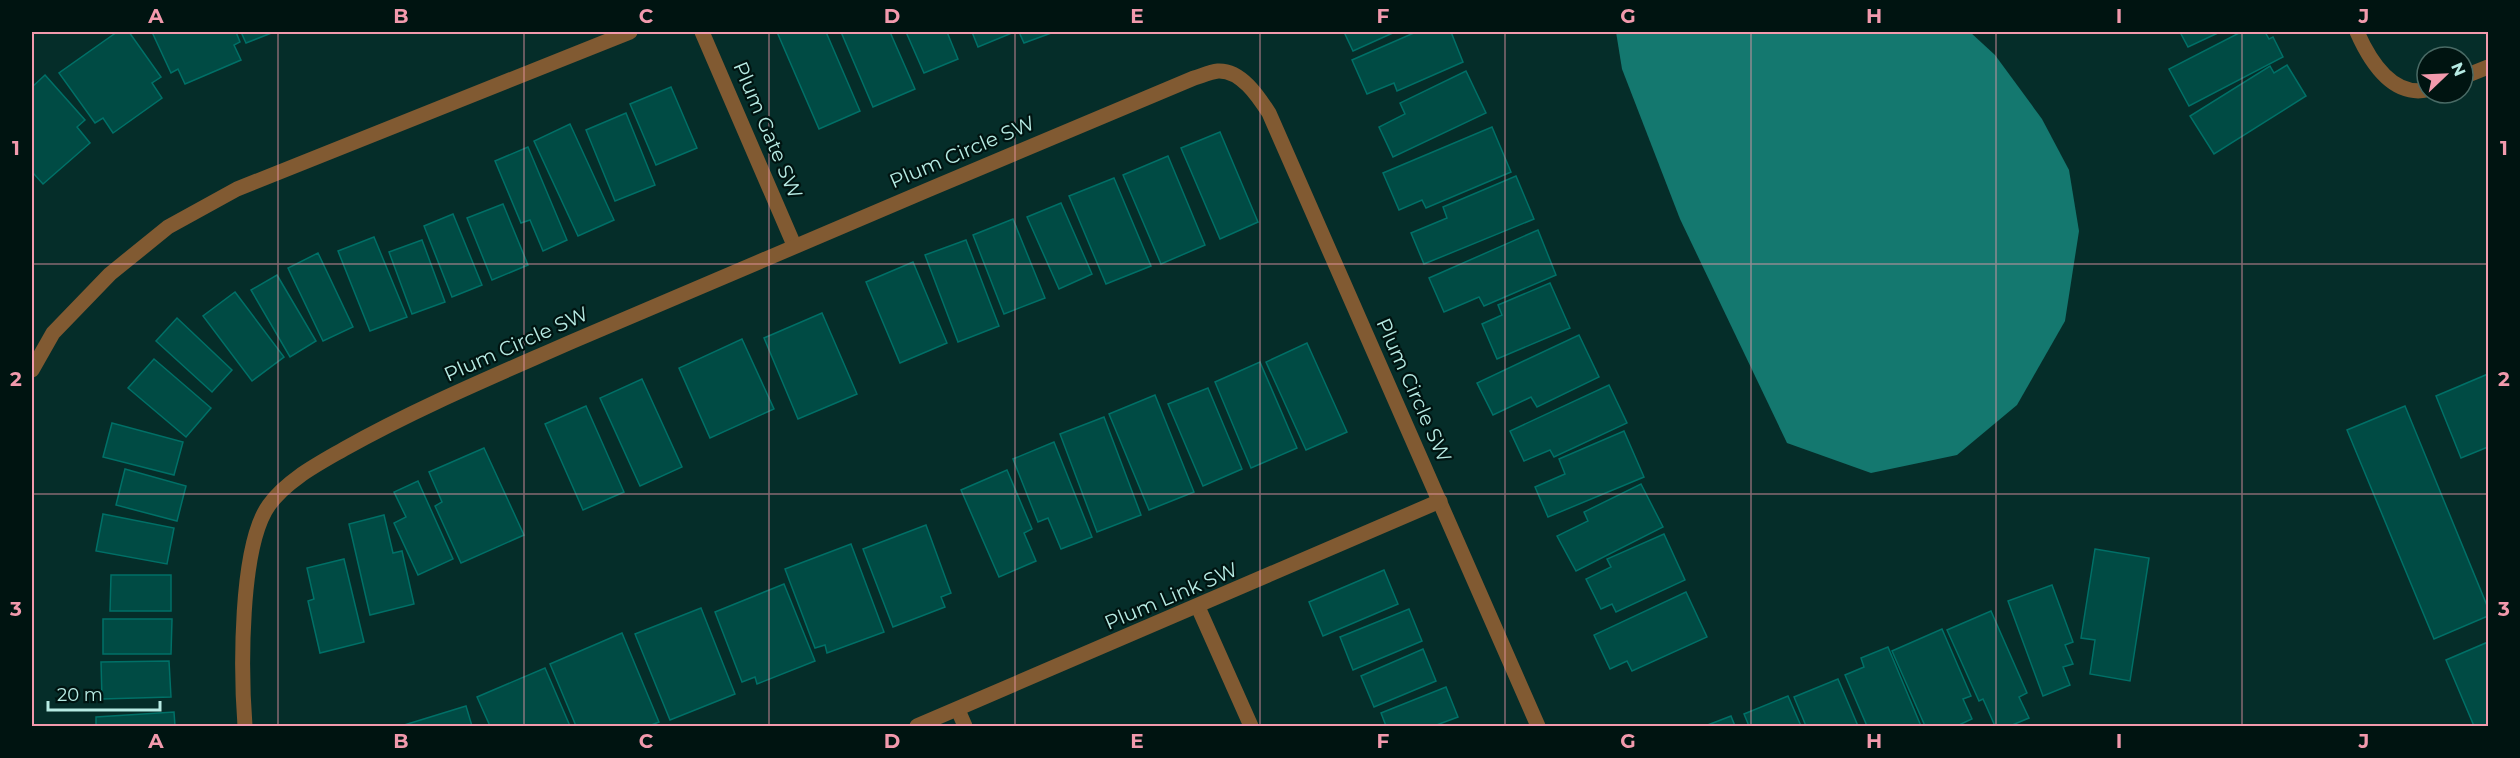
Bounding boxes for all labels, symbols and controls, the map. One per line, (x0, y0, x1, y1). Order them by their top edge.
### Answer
text: A (147, 4, 164, 28)
text: B (393, 4, 409, 28)
text: C (639, 4, 654, 28)
text: D (884, 4, 900, 28)
text: E (1130, 4, 1144, 28)
text: F (1377, 4, 1390, 28)
text: G (1620, 4, 1636, 28)
text: H (1866, 4, 1882, 28)
text: I (2116, 4, 2122, 28)
text: J (2358, 4, 2369, 28)
north arrow (2415, 45, 2475, 105)
street label: Plum Gate SW (728, 58, 808, 202)
text: N (2447, 60, 2470, 79)
street label: Plum Circle SW (886, 111, 1038, 193)
text: 1 (12, 136, 20, 160)
text: 1 (2500, 136, 2508, 160)
street label: Plum Circle SW (440, 301, 592, 387)
street label: Plum Circle SW (1371, 314, 1457, 466)
text: 2 (10, 367, 22, 391)
text: 2 (2498, 367, 2510, 391)
street label: Plum Link SW (1101, 557, 1241, 635)
text: 3 (9, 597, 22, 621)
text: 3 (2497, 597, 2510, 621)
scale bar (48, 674, 160, 712)
text: 20 m (57, 684, 103, 706)
text: A (147, 729, 164, 753)
text: B (393, 729, 409, 753)
text: C (639, 729, 654, 753)
text: D (884, 729, 900, 753)
text: E (1130, 729, 1144, 753)
text: F (1377, 729, 1390, 753)
text: G (1620, 729, 1636, 753)
text: H (1866, 729, 1882, 753)
text: I (2116, 729, 2122, 753)
text: J (2358, 729, 2369, 753)

